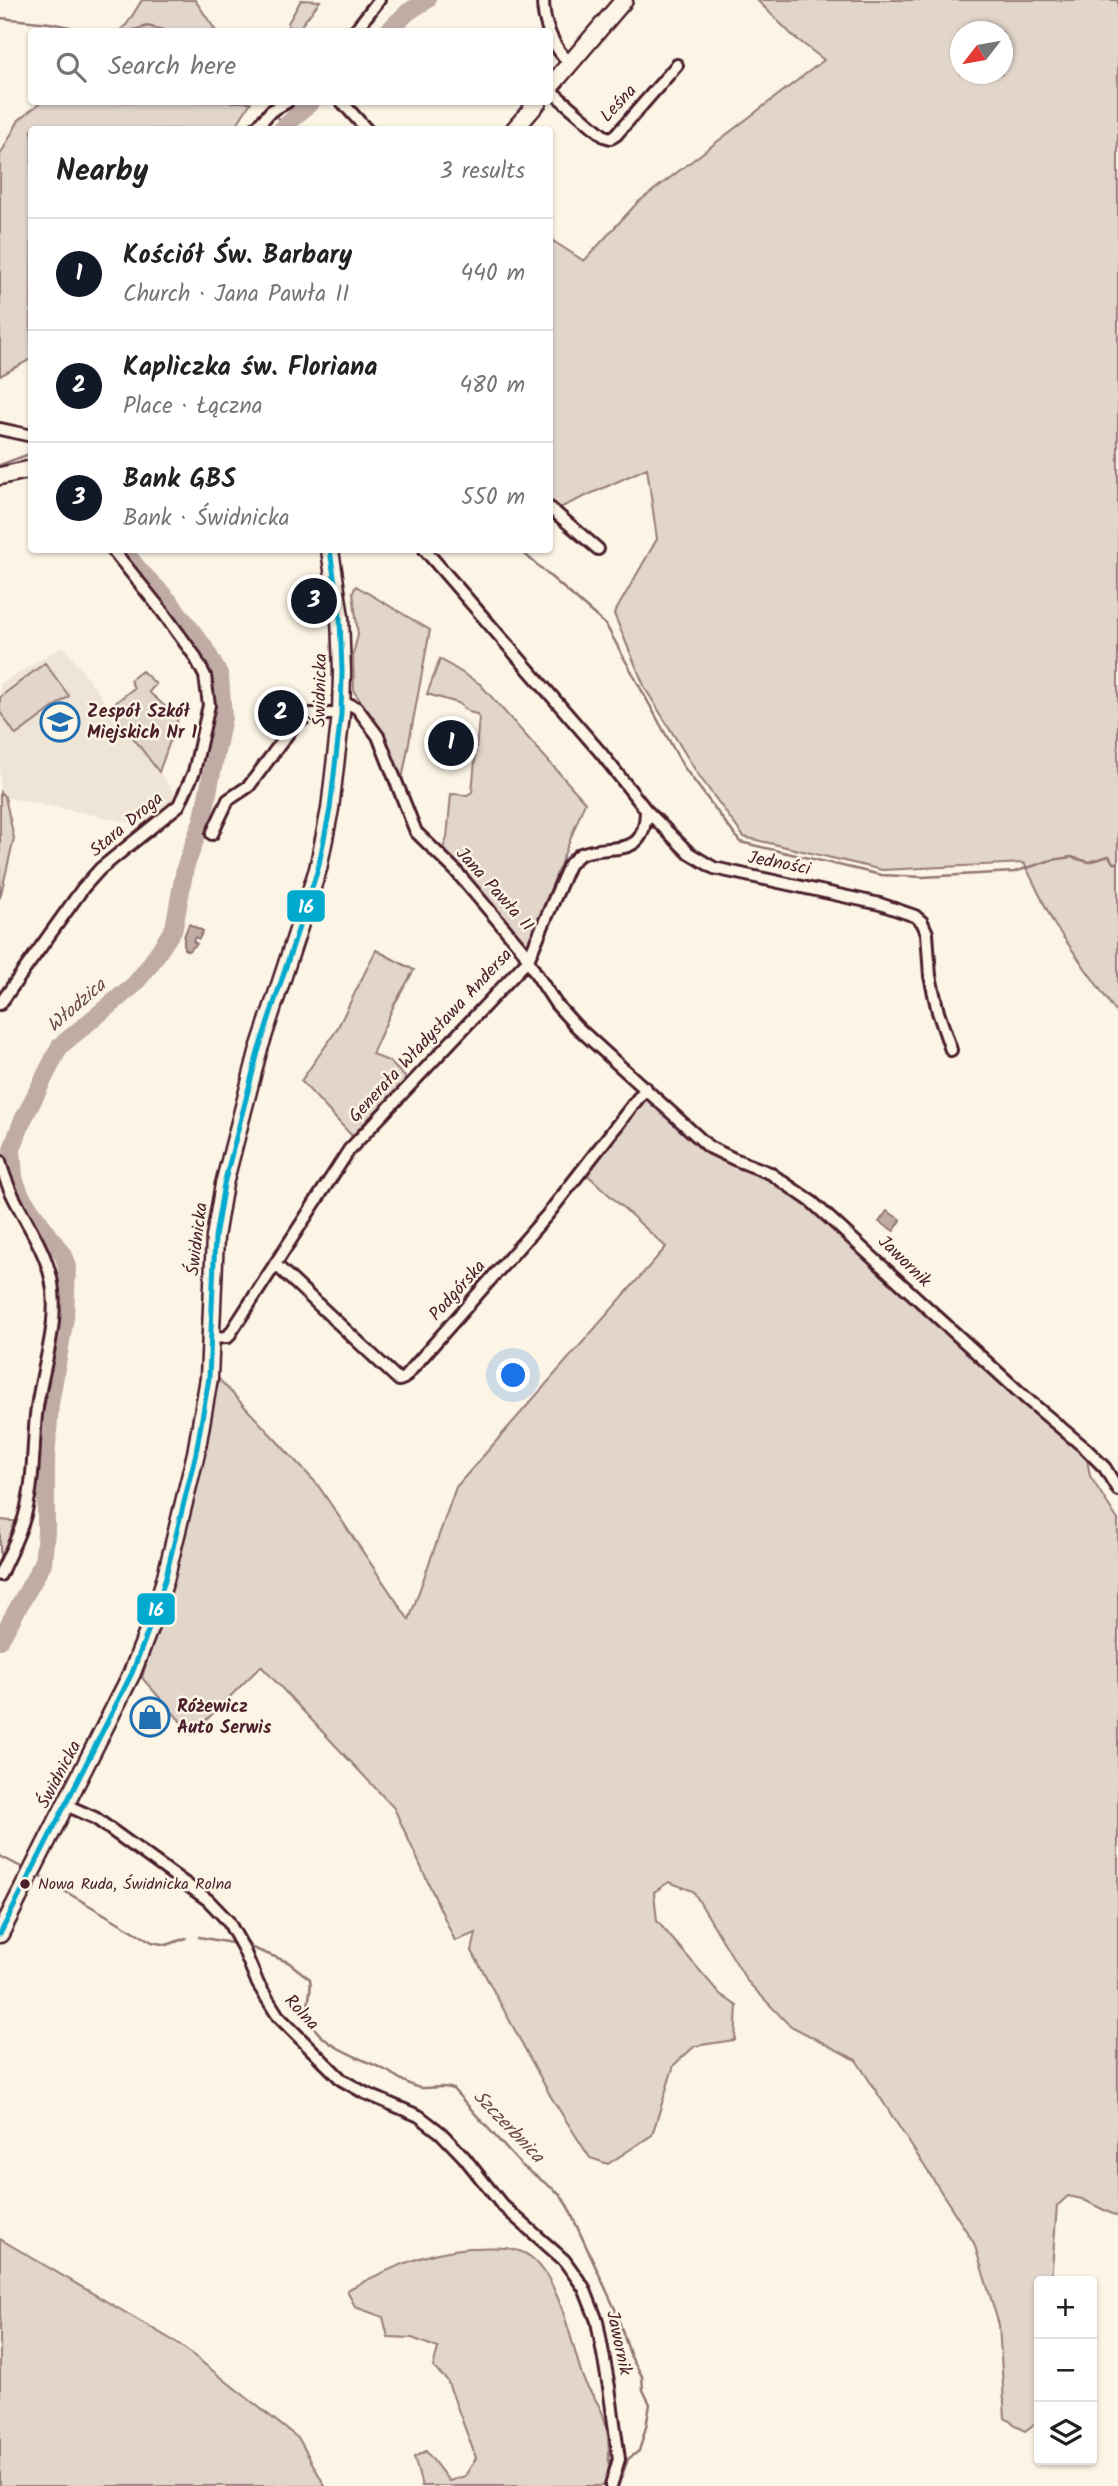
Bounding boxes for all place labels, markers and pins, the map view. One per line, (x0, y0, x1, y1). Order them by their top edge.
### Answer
pin: 3 (291, 575, 337, 627)
pin: 2 (258, 687, 304, 739)
place label: Zespół Szkół Miejskich Nr 1 (87, 698, 197, 748)
school or university icon: Zespół Szkół Miejskich Nr 1 (39, 701, 81, 743)
pin: 1 (428, 717, 474, 769)
place label: Różewicz Auto Serwis (177, 1693, 272, 1743)
shop icon: Różewicz Auto Serwis (129, 1696, 171, 1738)
place label: Nowa Ruda, Świdnicka Rolna (38, 1872, 232, 1897)
marker: Nowa Ruda, Świdnicka Rolna (18, 1877, 32, 1891)

